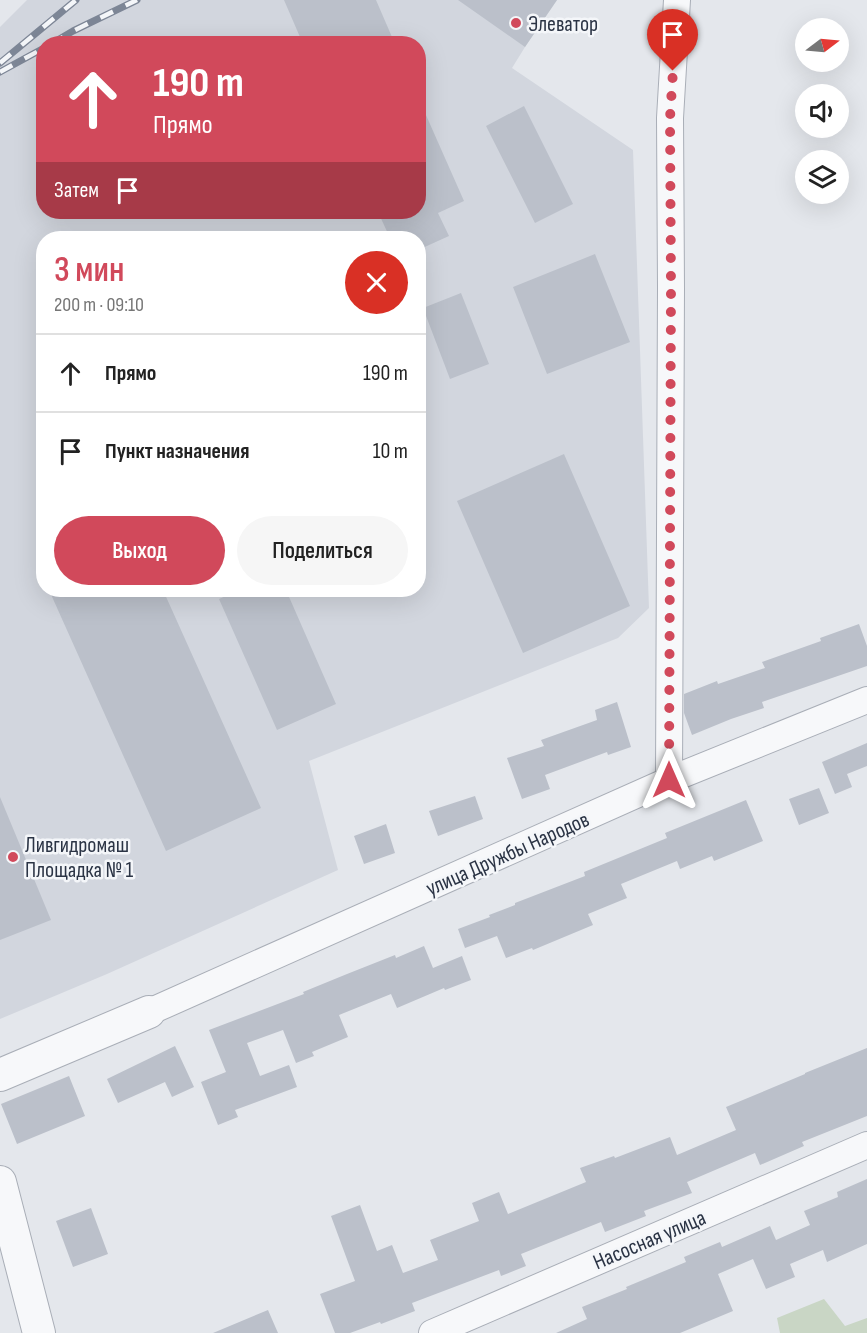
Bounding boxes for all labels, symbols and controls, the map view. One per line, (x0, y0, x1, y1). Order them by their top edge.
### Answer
pin (647, 9, 698, 71)
place label: Элеватор (528, 11, 598, 38)
marker: Элеватор (509, 16, 523, 30)
icon: arrive (656, 18, 689, 51)
north arrow (795, 18, 849, 72)
map controls (795, 18, 849, 204)
text: 190 m (153, 58, 244, 109)
icon: ahead (54, 60, 132, 138)
button: sound (795, 84, 849, 138)
text: Прямо (153, 109, 213, 141)
button: layers (795, 150, 849, 204)
icon: arrive (111, 174, 144, 207)
text: Затем (54, 177, 99, 204)
text: 3 мин (54, 249, 124, 292)
button: close (345, 251, 408, 314)
text: 200 m · 09:10 (54, 293, 144, 317)
icon: ahead (54, 357, 87, 390)
text: Прямо (105, 360, 156, 387)
text: 190 m (363, 360, 408, 387)
icon: arrive (54, 435, 87, 468)
text: Пункт назначения (105, 438, 249, 465)
text: 10 m (373, 438, 408, 465)
button: Выход (54, 516, 225, 585)
button: Поделиться (237, 516, 408, 585)
position arrow (637, 748, 701, 812)
street label: улица Дружбы Народов (422, 806, 593, 902)
place label: Ливгидромаш Площадка № 1 (25, 832, 133, 884)
marker: Ливгидромаш Площадка № 1 (6, 850, 20, 864)
street label: Насосная улица (589, 1205, 710, 1276)

